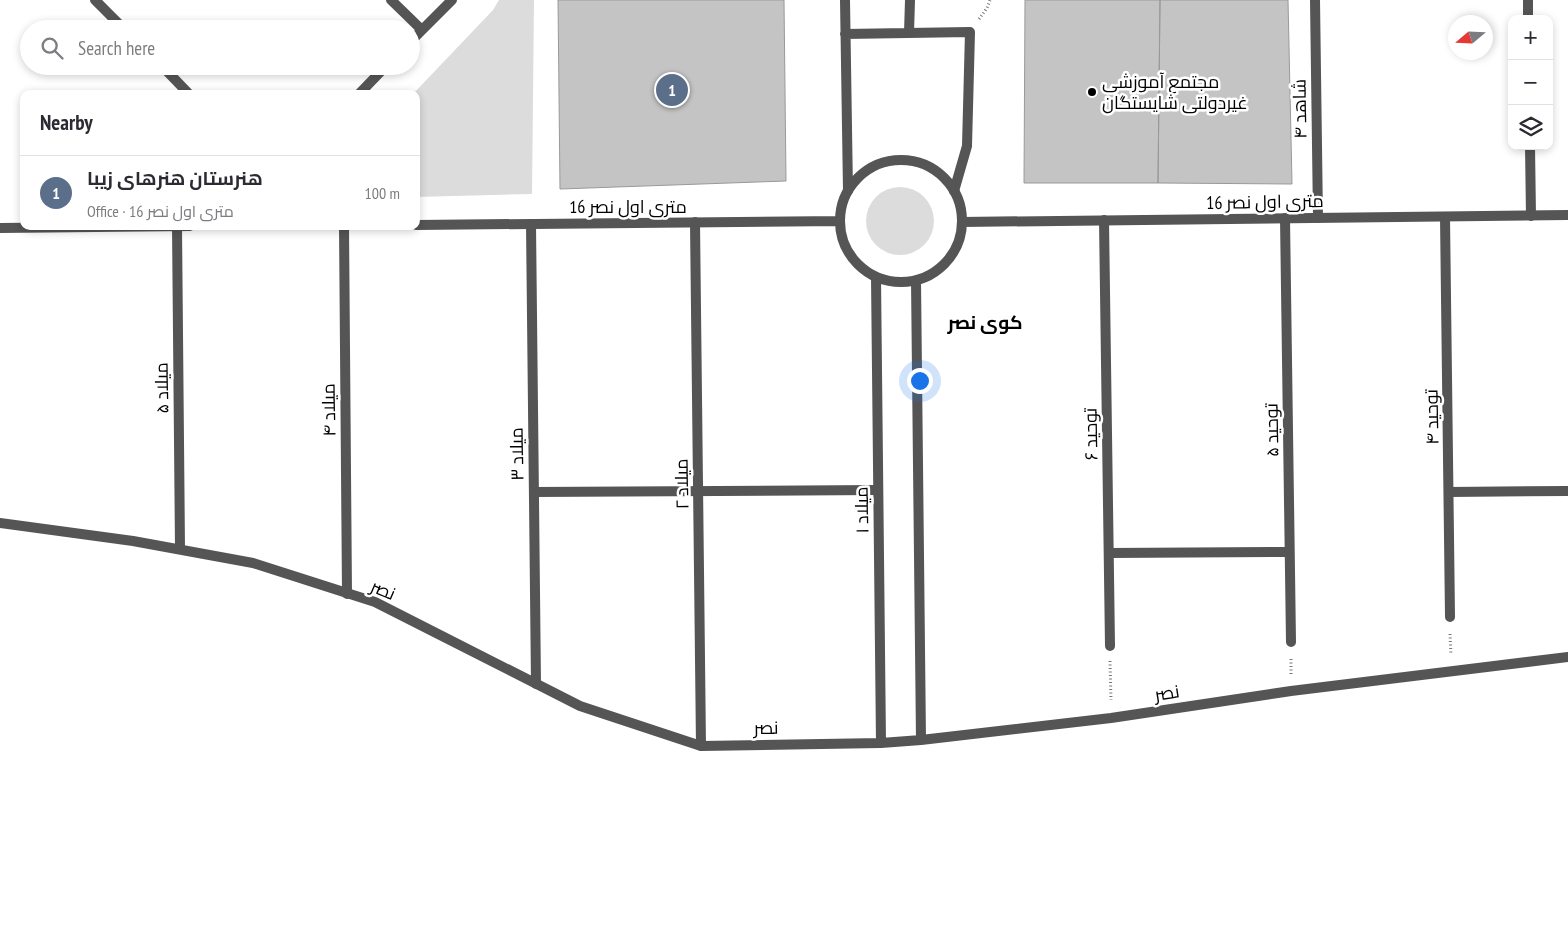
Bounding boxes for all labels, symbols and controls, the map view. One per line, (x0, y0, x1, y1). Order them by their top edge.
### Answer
north arrow (1448, 15, 1493, 60)
map controls (1508, 15, 1553, 150)
button: + (1508, 15, 1553, 60)
search box (20, 20, 420, 75)
icon: search (38, 34, 66, 62)
text: Search here (78, 36, 155, 60)
button: − (1508, 60, 1553, 105)
place label: مجتمع آموزشی غیردولتی شایستگان (1102, 70, 1248, 114)
pin: 1 (656, 71, 688, 109)
street label: شاهد ۴ (1287, 79, 1312, 139)
marker: مجتمع آموزشی غیردولتی شایستگان (1086, 86, 1098, 98)
button: layers (1508, 105, 1553, 150)
text: Nearby (40, 109, 93, 136)
text: هنرستان هنرهای زیبا (87, 166, 263, 190)
text: 1 (52, 183, 60, 203)
text: 100 m (365, 183, 400, 203)
street label: 16 متری اول نصر (1206, 189, 1324, 214)
street label: 16 متری اول نصر (569, 195, 687, 218)
text: Office · 16 متری اول نصر (87, 201, 234, 221)
district label: کوی نصر (947, 310, 1022, 334)
street label: میلاد ۵ (150, 362, 173, 414)
your location (907, 368, 933, 394)
street label: میلاد ۴ (317, 383, 340, 437)
street label: توحید ۴ (1420, 389, 1443, 445)
street label: توحید ۵ (1260, 403, 1283, 457)
street label: توحید ۶ (1079, 407, 1102, 460)
street label: میلاد ۳ (505, 427, 528, 481)
street label: میلاد ۲ (670, 458, 693, 510)
street label: میلاد ۱ (850, 486, 873, 534)
street label: نصر (366, 574, 399, 605)
street label: نصر (1152, 679, 1181, 706)
street label: نصر (752, 716, 779, 739)

